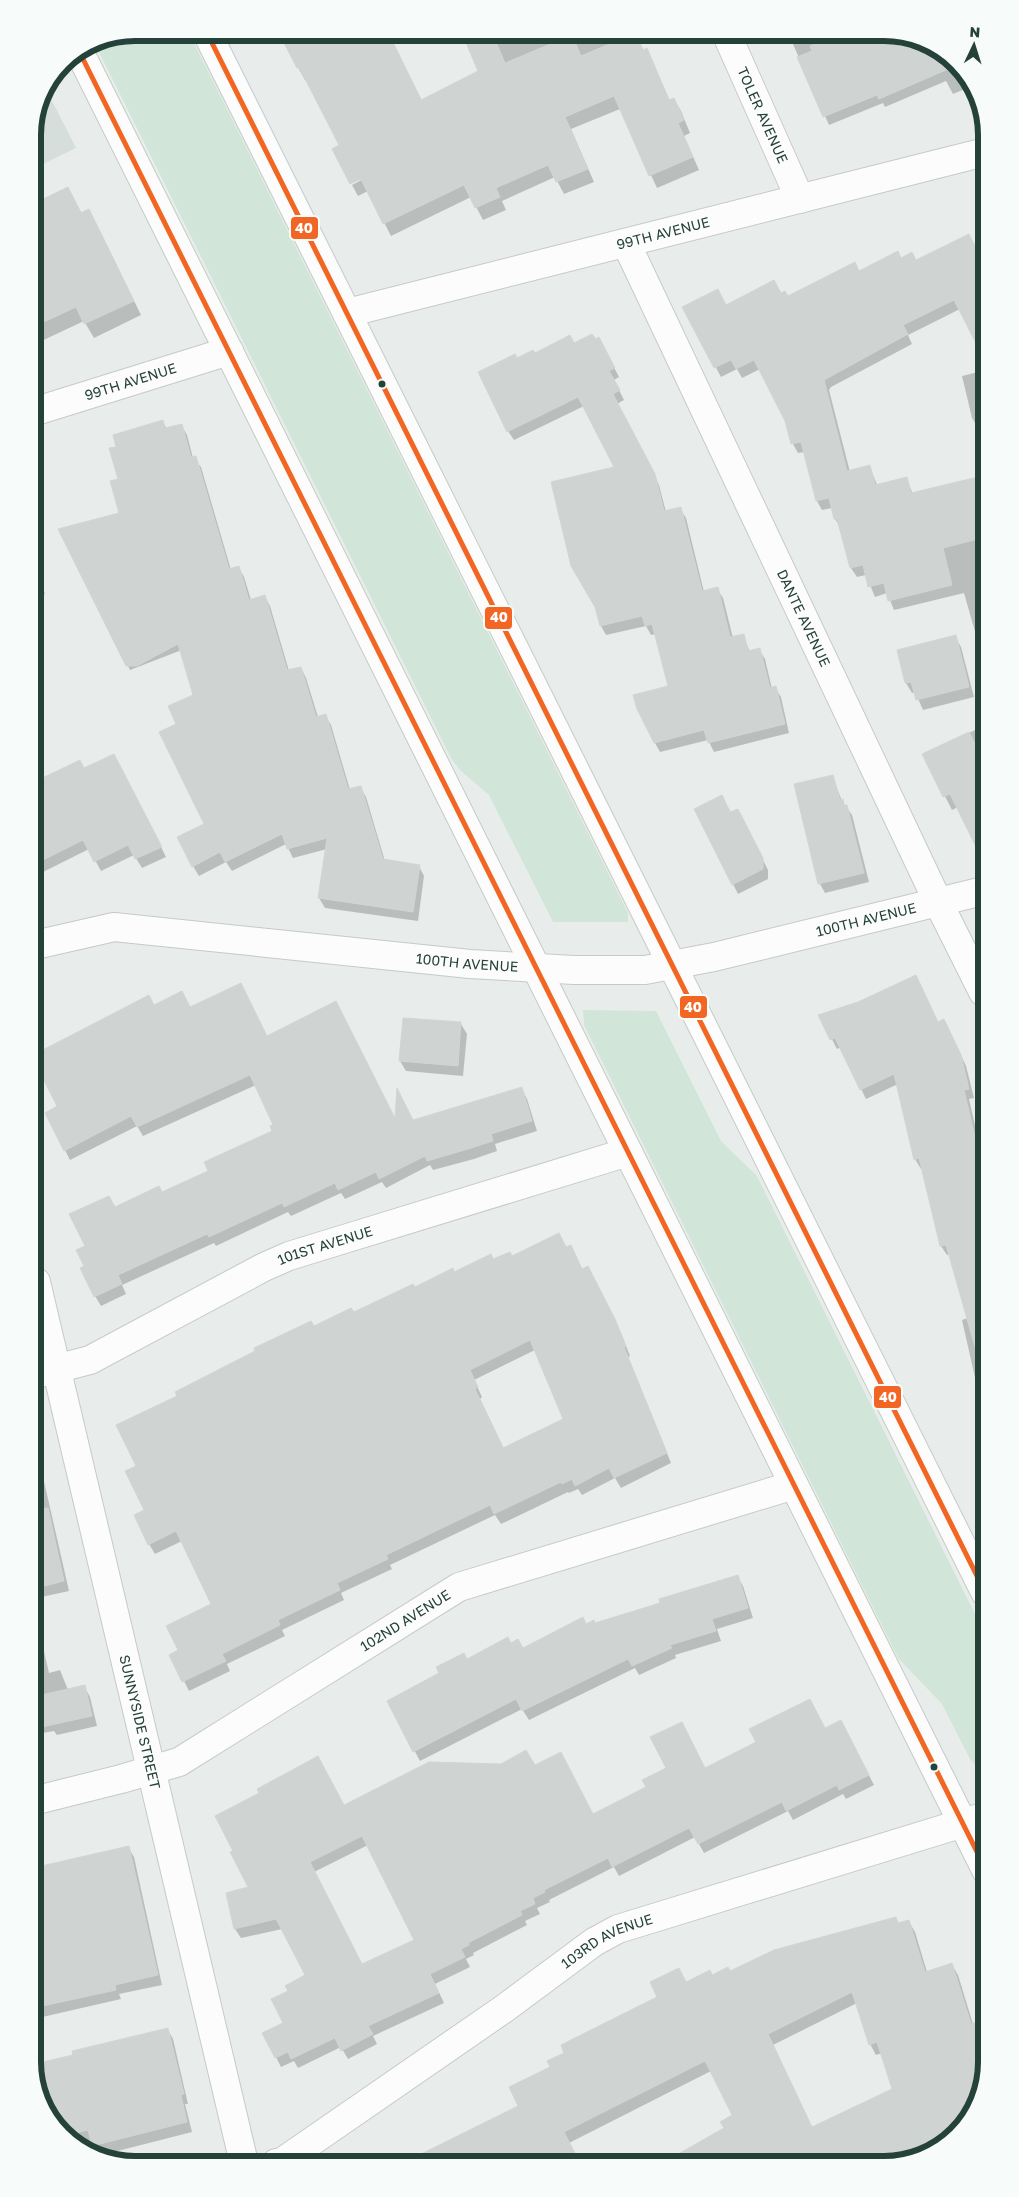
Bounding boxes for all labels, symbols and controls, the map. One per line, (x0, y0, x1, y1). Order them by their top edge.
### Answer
north arrow (949, 20, 999, 70)
text: N (969, 23, 981, 40)
street label: TOLER AVENUE (734, 64, 792, 166)
street label: 99TH AVENUE (615, 213, 711, 253)
line badge: 40 (290, 216, 319, 240)
text: 40 (295, 219, 313, 236)
street label: 99TH AVENUE (82, 359, 178, 403)
unlabelled marker (377, 379, 387, 389)
street label: DANTE AVENUE (774, 566, 834, 669)
line badge: 40 (484, 606, 513, 630)
text: 40 (490, 608, 508, 625)
street label: 100TH AVENUE (814, 899, 918, 940)
street label: 100TH AVENUE (415, 949, 519, 975)
line badge: 40 (679, 995, 708, 1019)
text: 40 (684, 998, 702, 1015)
street label: 101ST AVENUE (275, 1222, 375, 1268)
line badge: 40 (873, 1385, 902, 1409)
text: 40 (879, 1388, 897, 1405)
street label: 102ND AVENUE (357, 1586, 453, 1655)
street label: SUNNYSIDE STREET (116, 1653, 164, 1791)
unlabelled marker (929, 1762, 939, 1772)
street label: 103RD AVENUE (557, 1910, 655, 1972)

